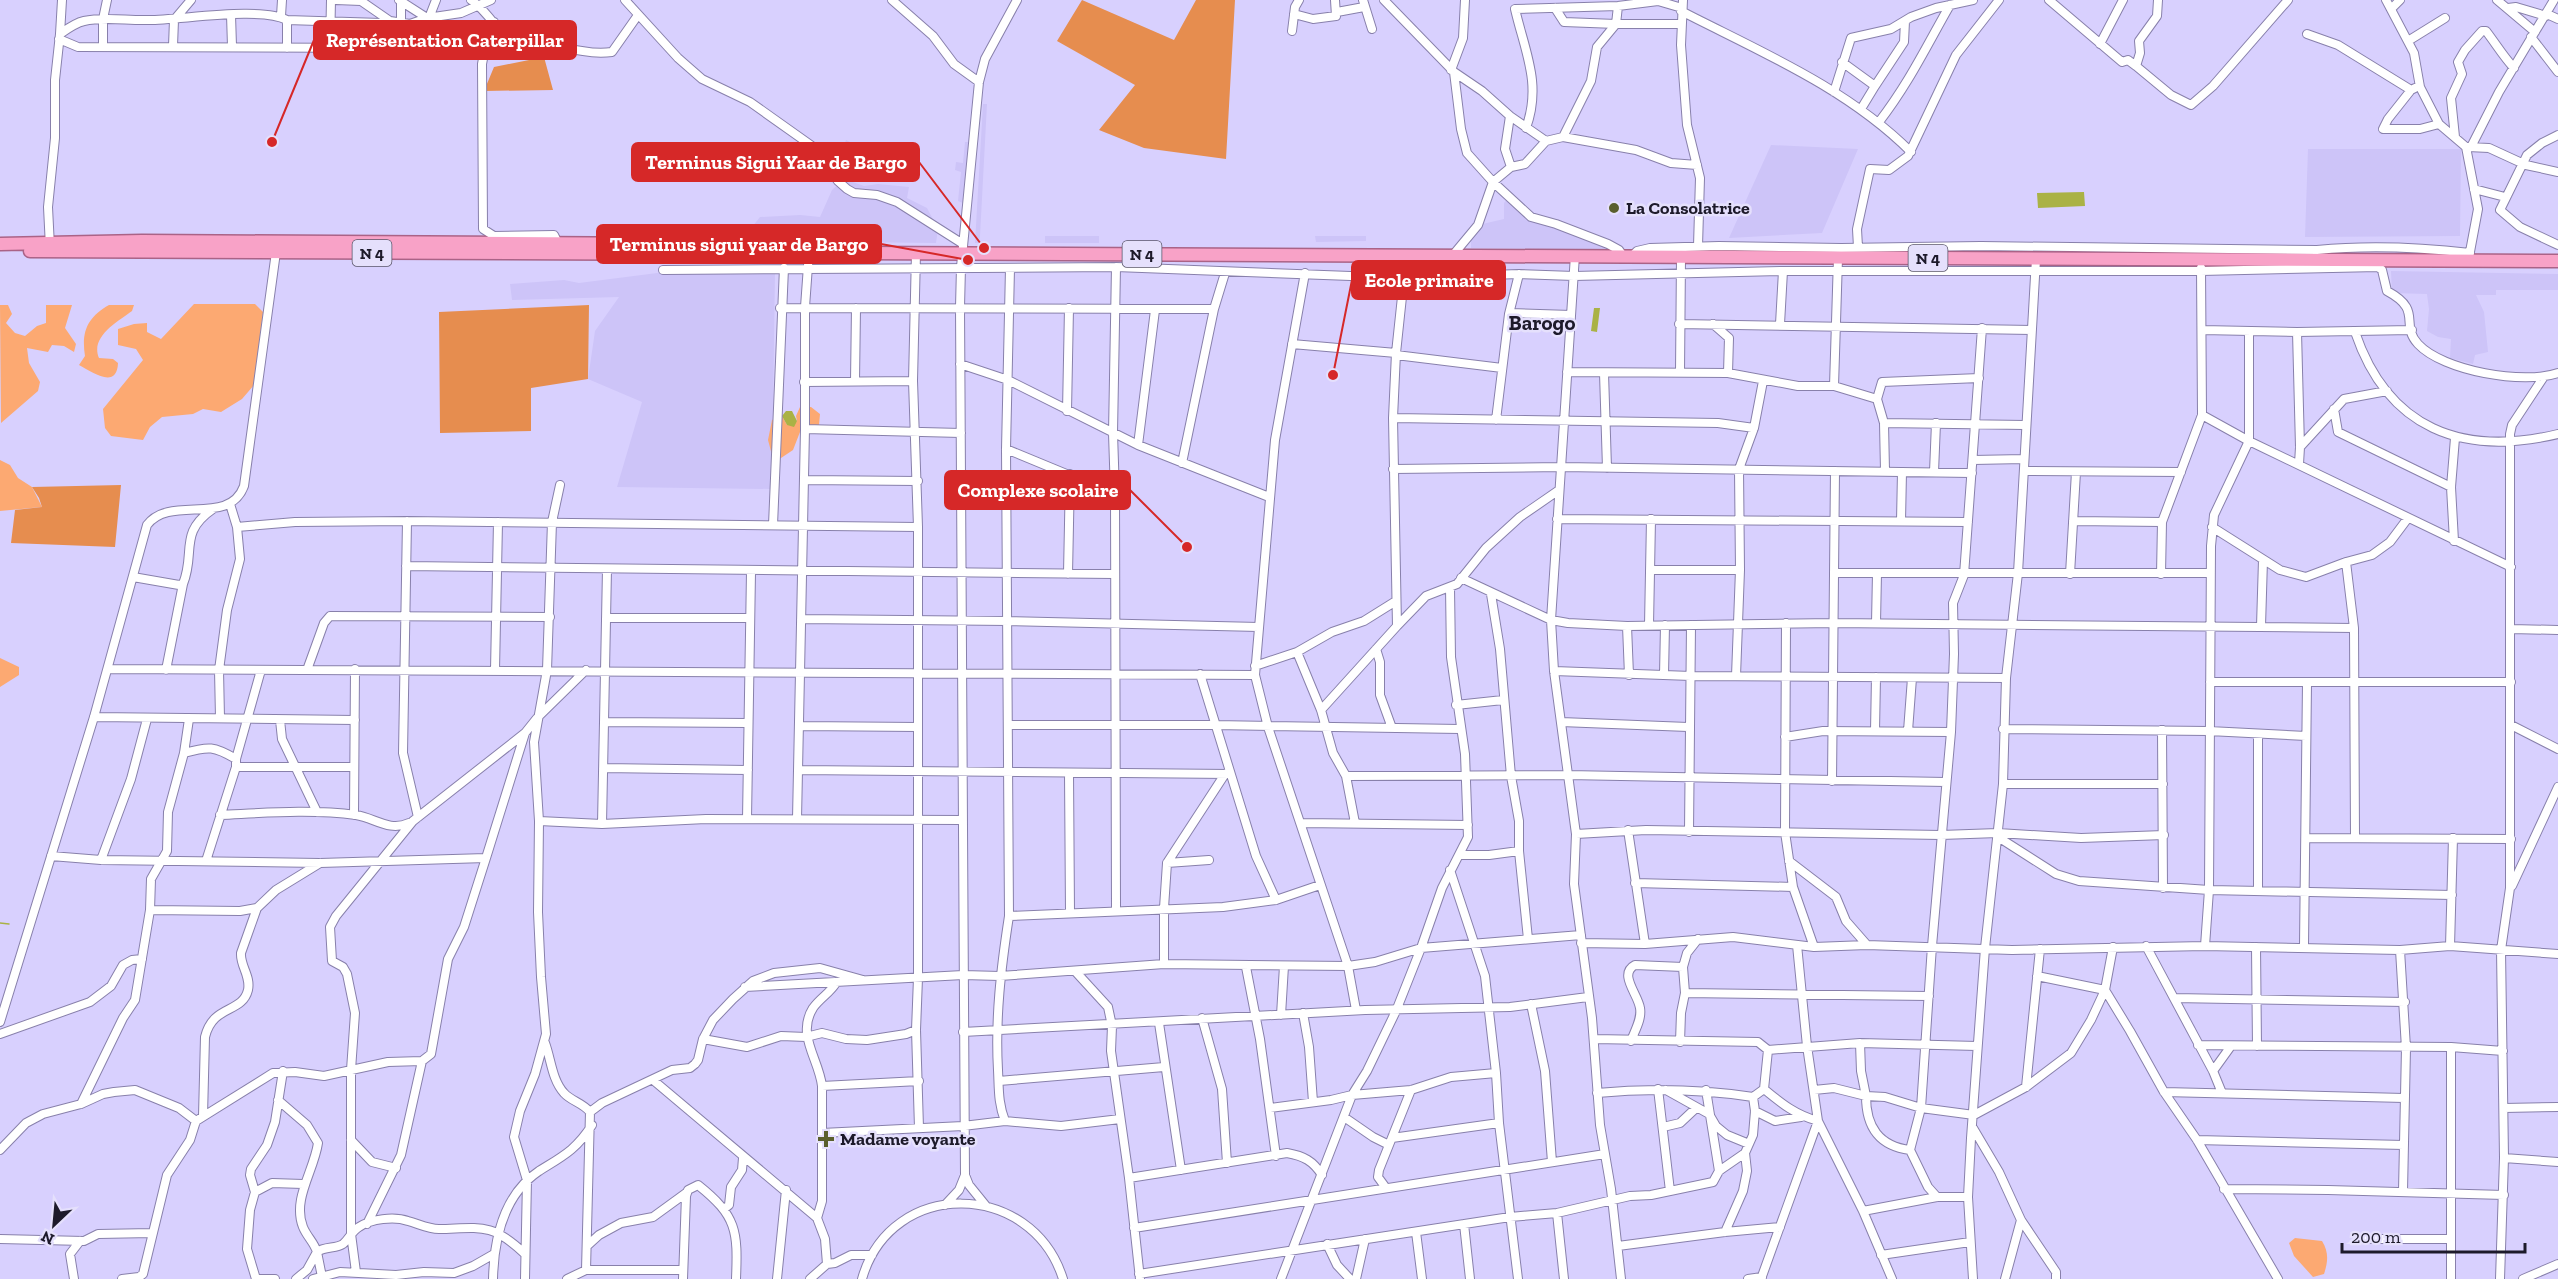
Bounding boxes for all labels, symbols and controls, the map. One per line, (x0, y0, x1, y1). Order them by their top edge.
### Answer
callout: Représentation Caterpillar (314, 21, 576, 59)
text: Représentation Caterpillar (326, 28, 564, 52)
callout: Terminus Sigui Yaar de Bargo (632, 143, 919, 181)
text: Terminus Sigui Yaar de Bargo (645, 150, 907, 174)
place label: La Consolatrice (1626, 197, 1750, 219)
marker: La Consolatrice (1607, 201, 1621, 215)
callout: Terminus sigui yaar de Bargo (597, 225, 881, 263)
text: Terminus sigui yaar de Bargo (609, 232, 869, 256)
road number: N 4 (352, 240, 392, 266)
road number: N 4 (1122, 241, 1162, 267)
road number: N 4 (1908, 245, 1948, 271)
callout: Ecole primaire (1352, 261, 1505, 299)
text: Ecole primaire (1364, 268, 1494, 292)
district label: Barogo (1509, 310, 1575, 335)
callout: Complexe scolaire (945, 471, 1130, 509)
text: Complexe scolaire (958, 478, 1119, 502)
place label: Madame voyante (840, 1128, 976, 1150)
marker: Madame voyante (817, 1130, 835, 1148)
north arrow (24, 1195, 84, 1255)
scale bar (2342, 1216, 2525, 1254)
text: 200 m (2351, 1226, 2401, 1248)
text: N (38, 1227, 57, 1249)

